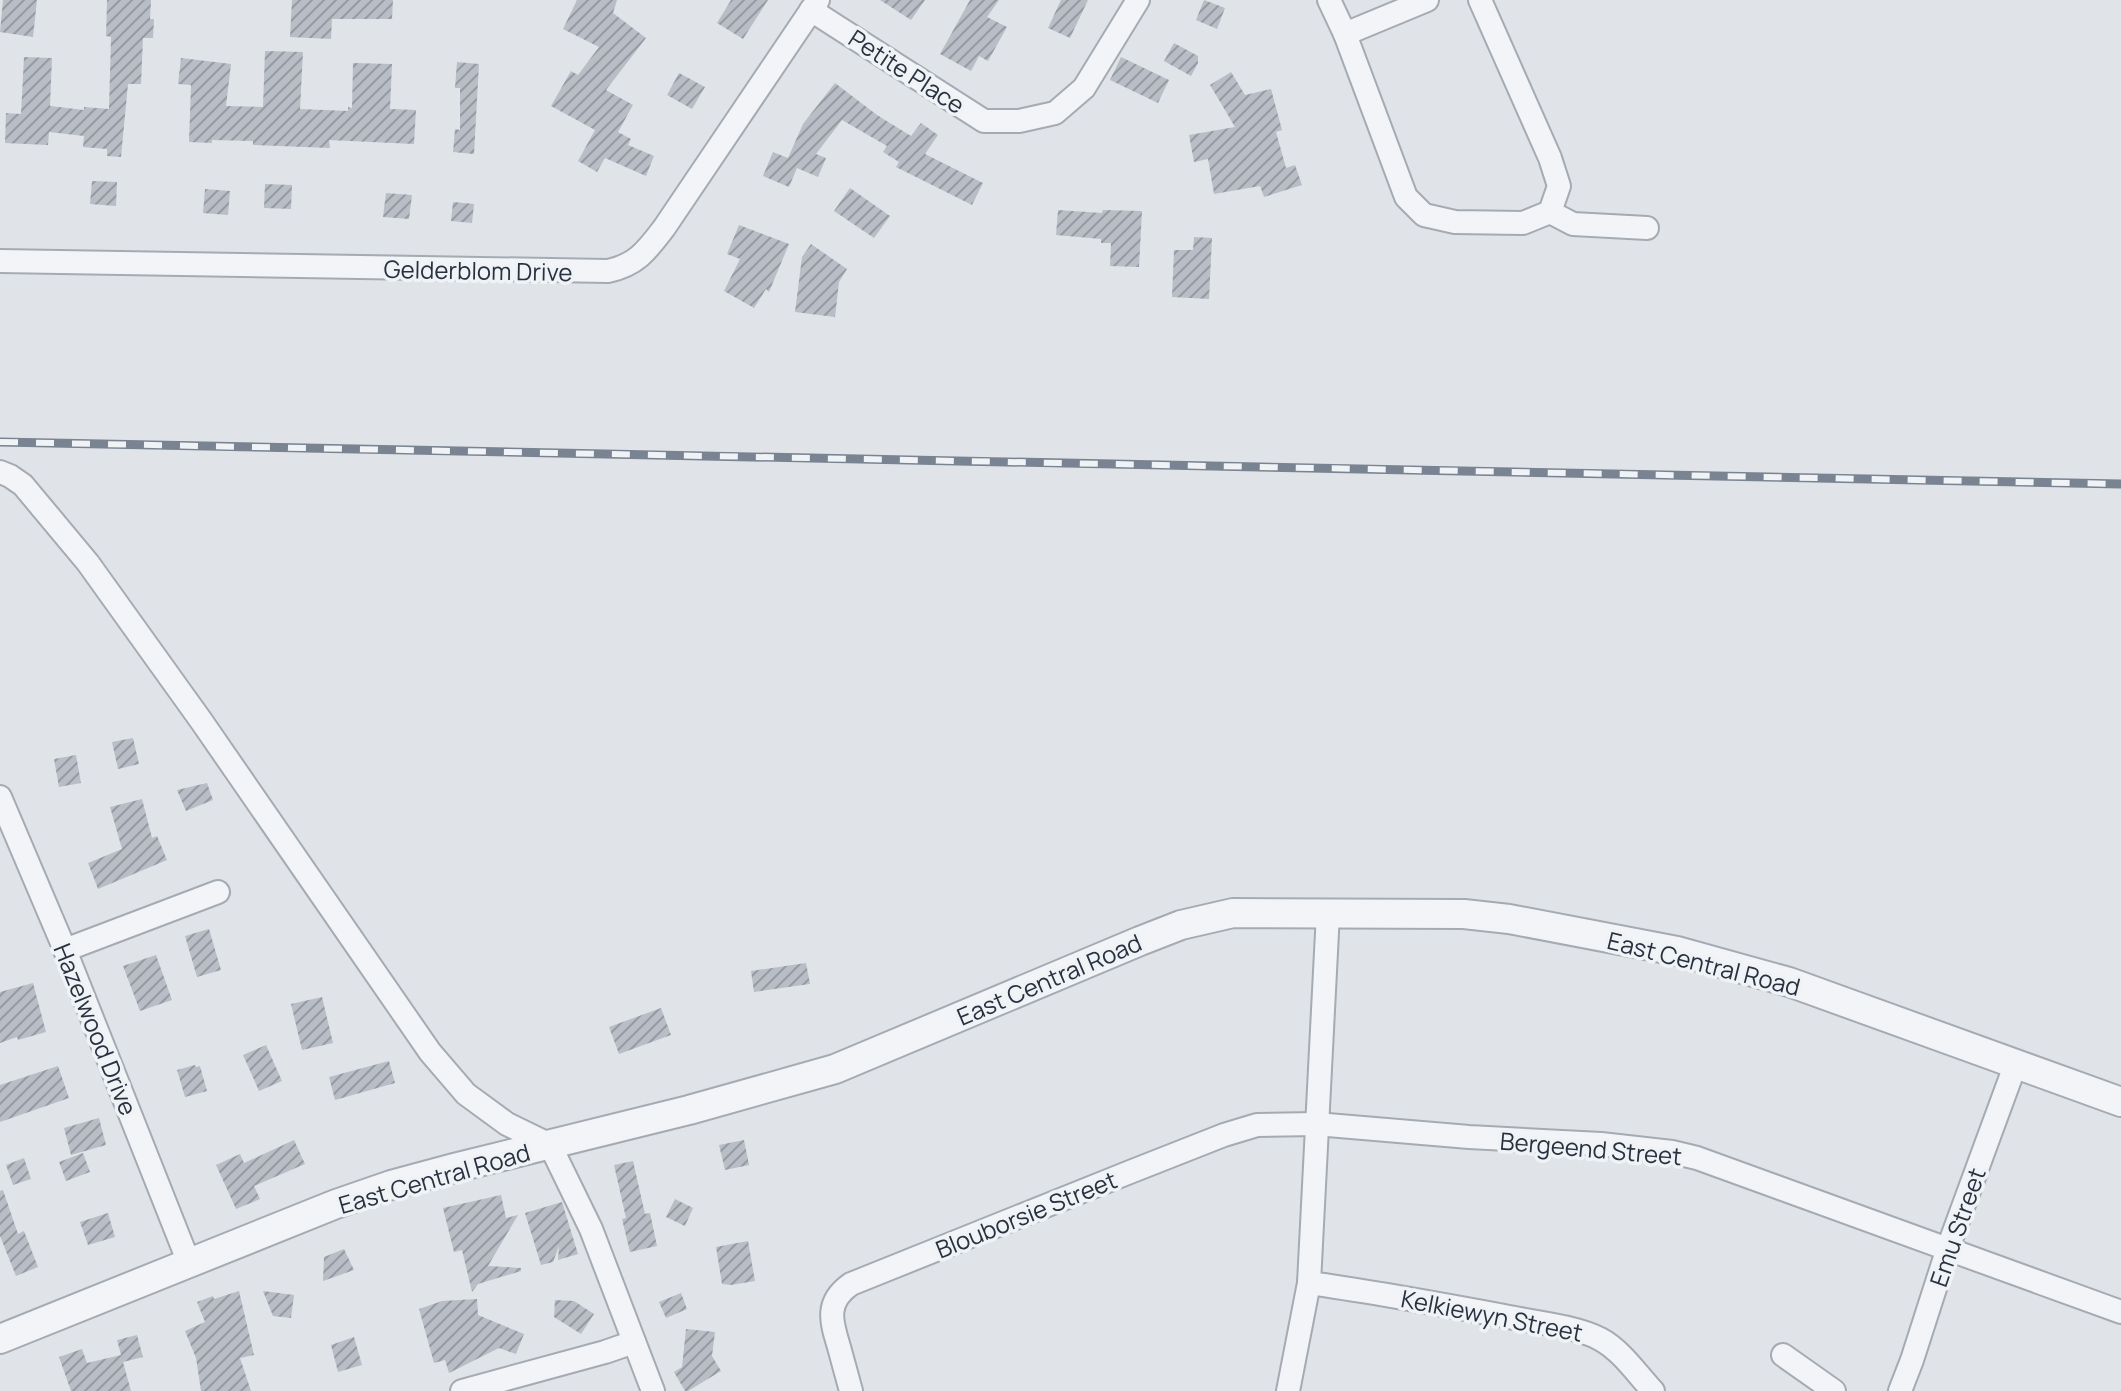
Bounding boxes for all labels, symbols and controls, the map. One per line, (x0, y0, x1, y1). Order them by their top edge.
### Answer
street label: Petite Place (843, 21, 971, 121)
street label: Gelderblom Drive (383, 252, 573, 288)
street label: East Central Road (1604, 923, 1804, 1003)
street label: East Central Road (952, 925, 1146, 1033)
street label: Hazelwood Drive (46, 938, 146, 1120)
street label: Bergeend Street (1499, 1124, 1683, 1172)
street label: East Central Road (335, 1135, 533, 1221)
street label: Blouborsie Street (930, 1163, 1122, 1265)
street label: Emu Street (1921, 1163, 1993, 1291)
street label: Kelkiewyn Street (1398, 1281, 1586, 1349)

